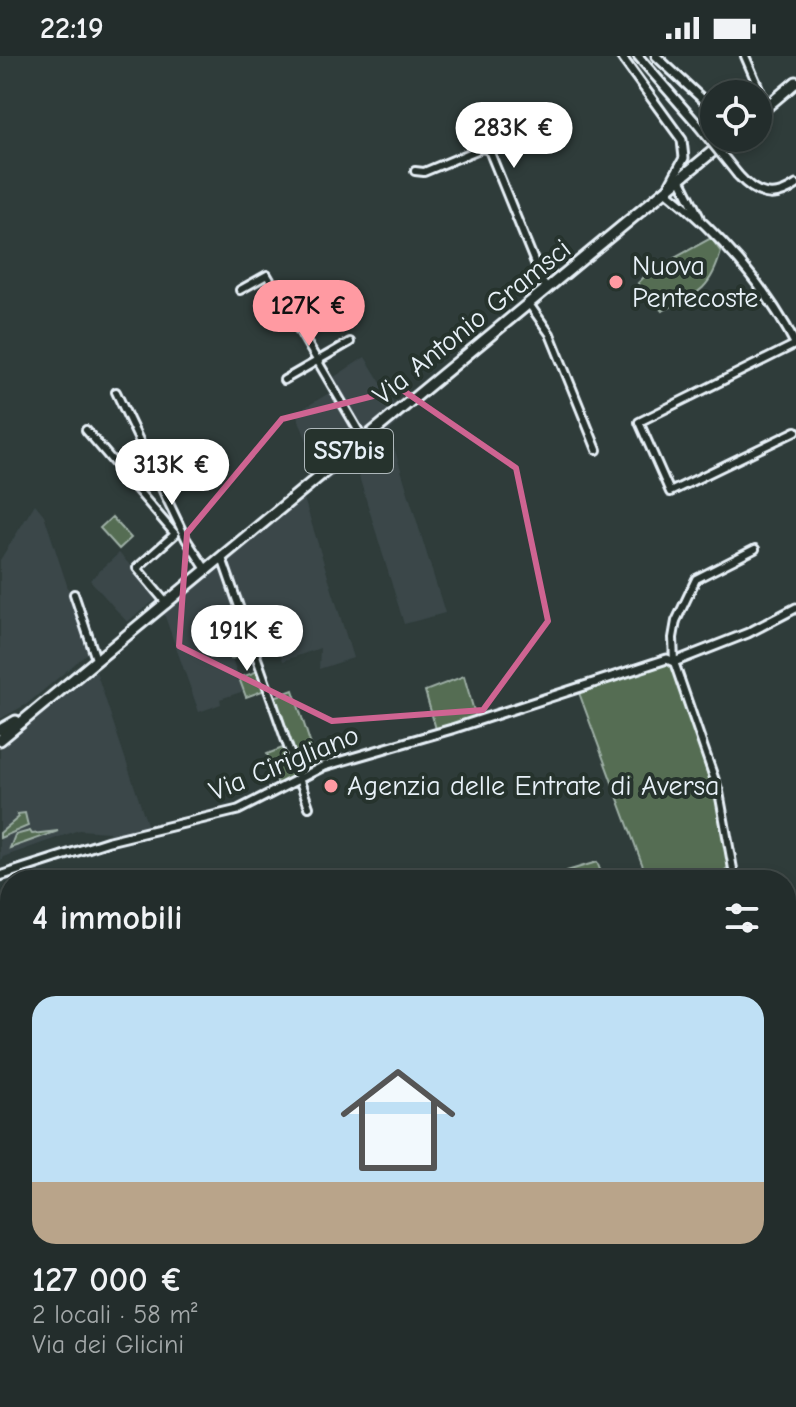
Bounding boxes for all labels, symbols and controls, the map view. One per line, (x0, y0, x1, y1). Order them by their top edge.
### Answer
text: 22:19 (40, 11, 104, 46)
map controls (700, 80, 772, 152)
button: locate (700, 80, 772, 152)
pin: 283K € (449, 102, 579, 170)
text: 283K € (474, 113, 554, 143)
street label: Via Antonio Gramsci (367, 233, 577, 411)
place label: Nuova Pentecoste (632, 250, 758, 314)
marker: Nuova Pentecoste (607, 273, 625, 291)
pin: 127K € (244, 280, 374, 348)
text: 127K € (271, 291, 347, 321)
road number: SS7bis (305, 429, 393, 473)
pin: 313K € (107, 439, 237, 507)
text: 313K € (133, 450, 211, 480)
pin: 191K € (182, 605, 312, 673)
text: 191K € (209, 616, 285, 646)
street label: Via Cirigliano (205, 719, 363, 807)
place label: Agenzia delle Entrate di Aversa (347, 770, 720, 802)
marker: Agenzia delle Entrate di Aversa (322, 777, 340, 795)
icon: filters (720, 896, 764, 940)
text: 4 immobili (32, 898, 182, 938)
icon: home (326, 1048, 470, 1192)
text: 127 000 € (32, 1260, 183, 1300)
text: 2 locali · 58 m² (32, 1300, 197, 1330)
text: Via dei Glicini (32, 1330, 184, 1360)

